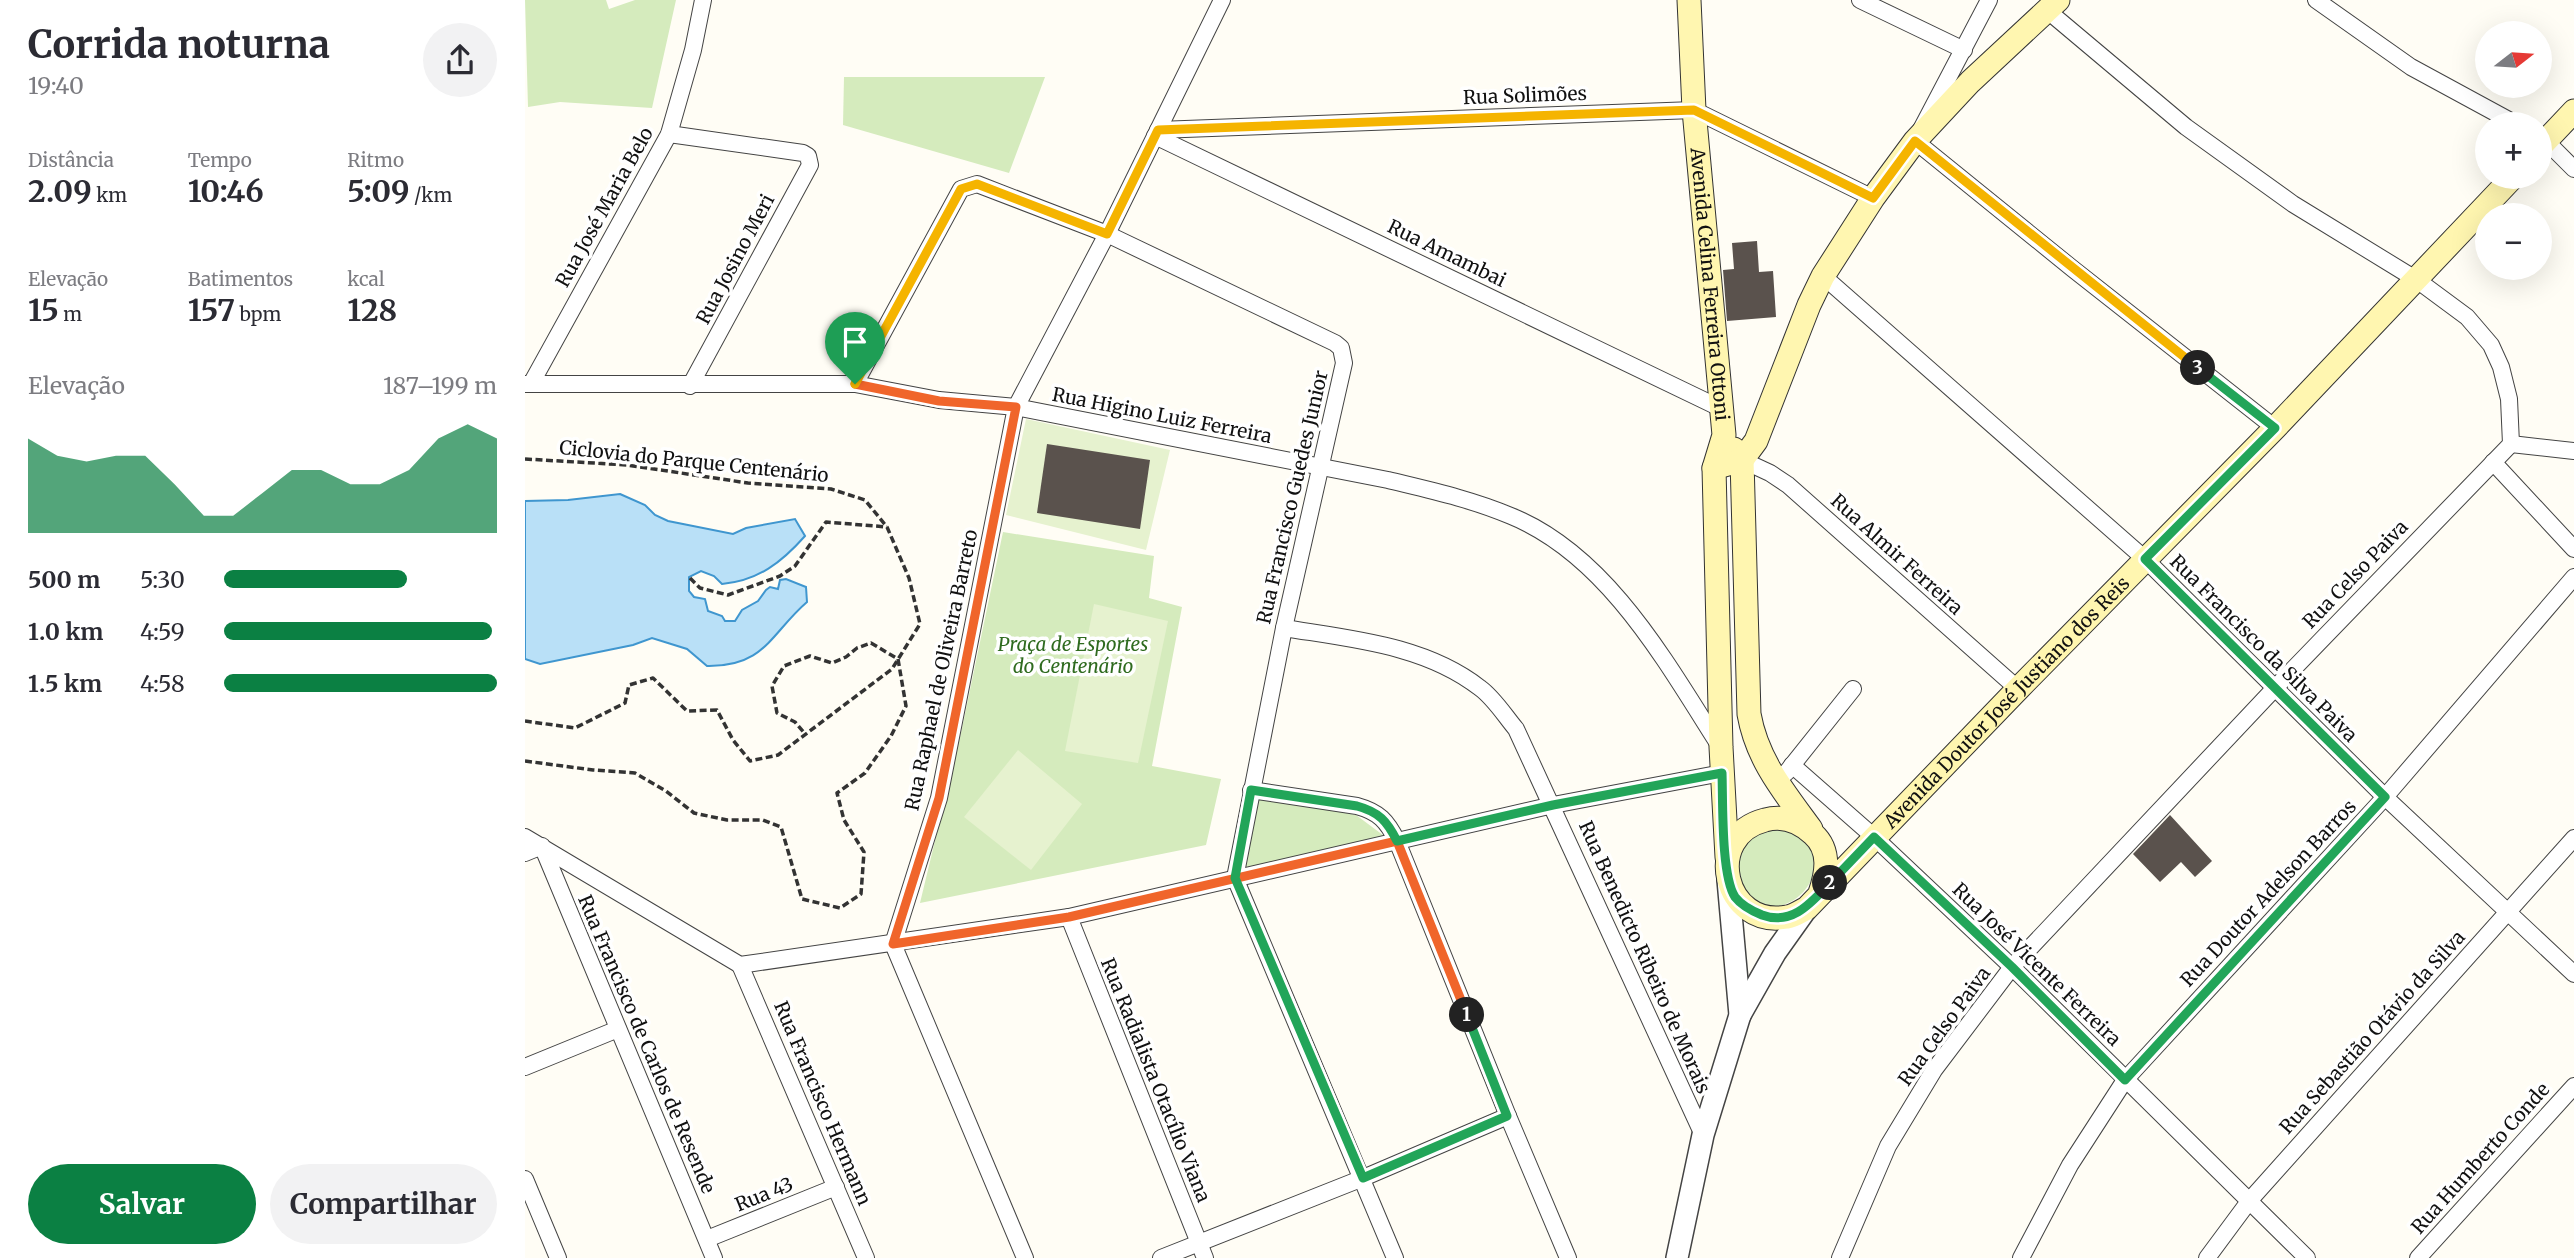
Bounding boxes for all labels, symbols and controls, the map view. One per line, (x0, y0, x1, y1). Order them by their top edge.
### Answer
text: Corrida noturna (28, 21, 330, 68)
north arrow (2475, 21, 2551, 98)
map controls (2475, 21, 2552, 280)
button: share (423, 23, 497, 97)
text: 19:40 (28, 71, 84, 100)
street label: Rua Solimões (1463, 81, 1587, 109)
button: + (2475, 112, 2552, 189)
street label: Rua José Maria Belo (550, 123, 658, 291)
street label: Avenida Celina Ferreira Ottoni (1685, 145, 1735, 422)
text: Distância (28, 148, 114, 172)
text: Tempo (188, 148, 252, 172)
text: Ritmo (347, 148, 404, 172)
text: 2.09 (28, 172, 92, 210)
text: 10:46 (188, 172, 264, 210)
text: 5:09 (347, 172, 410, 210)
text: km (92, 183, 127, 207)
text: /km (410, 183, 452, 207)
street label: Rua Josino Meri (691, 190, 779, 328)
button: − (2475, 203, 2552, 280)
street label: Rua Amambai (1384, 214, 1510, 292)
text: Elevação (28, 267, 108, 291)
text: Batimentos (188, 267, 293, 291)
text: kcal (347, 267, 385, 291)
text: 15 (28, 291, 59, 329)
text: 157 (188, 291, 235, 329)
text: 128 (347, 291, 397, 329)
text: m (59, 302, 82, 326)
text: bpm (235, 302, 281, 326)
pin (825, 312, 885, 384)
icon: arrive (836, 323, 874, 361)
pin: 3 (2181, 350, 2215, 386)
text: 3 (2192, 355, 2203, 379)
street label: Rua Francisco Guedes Junior (1251, 367, 1333, 626)
text: Elevação (28, 371, 125, 400)
text: 187–199 m (383, 371, 497, 400)
street label: Rua Higino Luiz Ferreira (1050, 382, 1274, 448)
street label: Ciclovia do Parque Centenário (558, 435, 830, 487)
street label: Rua Almir Ferreira (1826, 488, 1968, 620)
street label: Rua Celso Paiva (2297, 515, 2413, 633)
street label: Rua Raphael de Oliveira Barreto (899, 527, 983, 813)
street label: Rua Francisco da Silva Paiva (2165, 549, 2363, 747)
text: 500 m (28, 565, 100, 594)
text: 5:30 (140, 565, 185, 594)
street label: Avenida Doutor José Justiano dos Reis (1878, 571, 2134, 834)
text: 1.0 km (28, 617, 103, 646)
text: 4:59 (140, 617, 185, 646)
park label: Praça de Esportes do Centenário (998, 632, 1148, 678)
text: 1.5 km (28, 669, 102, 698)
text: 4:58 (140, 669, 185, 698)
street label: Rua Doutor Adelson Barros (2175, 795, 2361, 991)
street label: Rua Benedicto Ribeiro de Morais (1574, 817, 1716, 1097)
pin: 2 (1813, 866, 1847, 900)
text: 2 (1824, 870, 1835, 894)
street label: Rua José Vicente Ferreira (1948, 877, 2126, 1051)
street label: Rua Francisco de Carlos de Resende (573, 891, 721, 1197)
street label: Rua Sebastião Otávio da Silva (2274, 925, 2470, 1139)
street label: Rua Radialista Otacílio Viana (1096, 954, 1216, 1206)
street label: Rua Celso Paiva (1893, 962, 1995, 1090)
street label: Rua Francisco Hermann (769, 997, 877, 1209)
pin: 1 (1450, 998, 1485, 1032)
text: 1 (1462, 1002, 1471, 1026)
street label: Rua Humberto Conde (2406, 1077, 2554, 1239)
button: Salvar (28, 1164, 256, 1244)
button: Compartilhar (270, 1164, 497, 1244)
street label: Rua 43 (731, 1172, 797, 1216)

